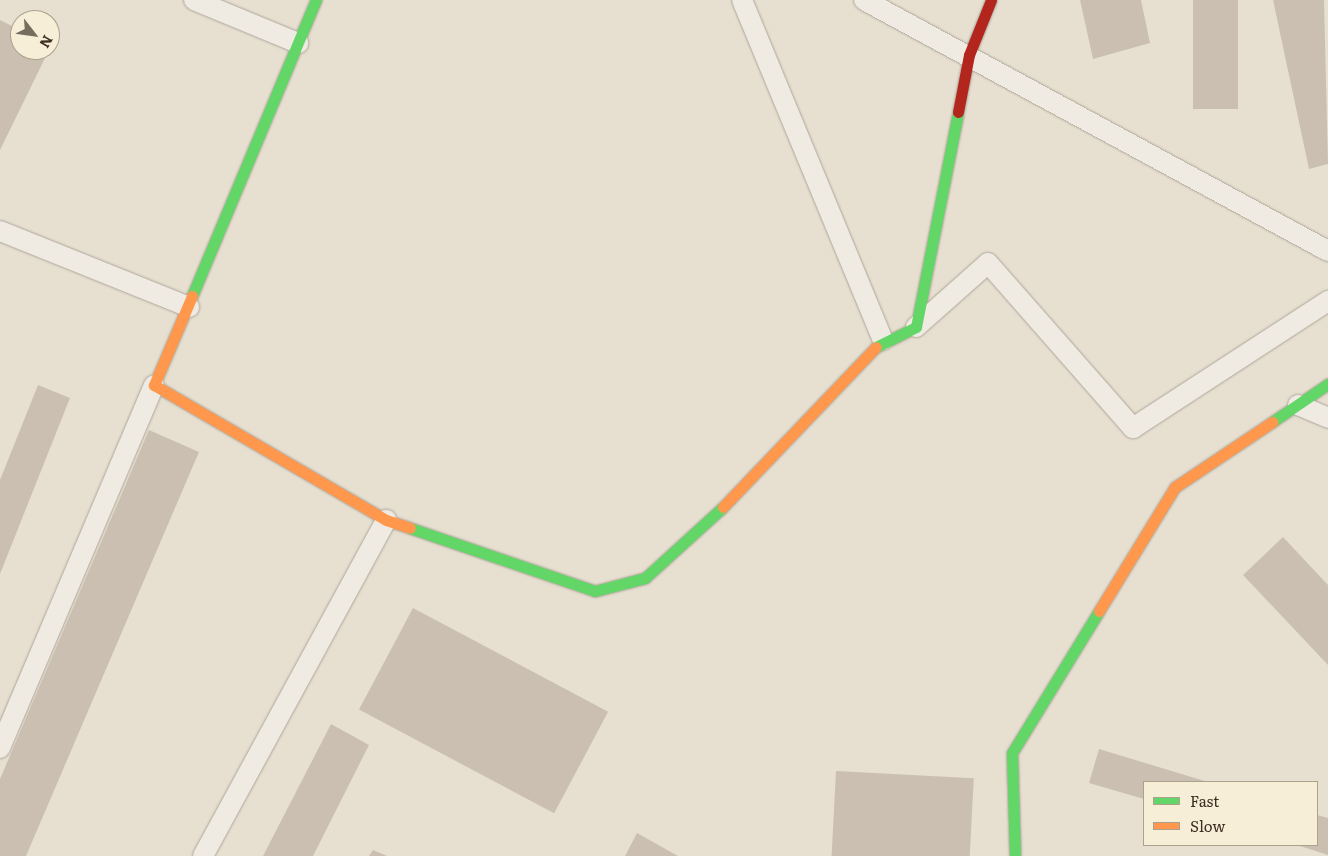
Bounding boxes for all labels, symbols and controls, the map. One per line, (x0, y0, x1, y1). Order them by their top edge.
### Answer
north arrow (10, 10, 60, 60)
text: N (36, 32, 59, 52)
legend (1143, 781, 1318, 846)
text: Fast (1190, 789, 1219, 812)
text: Slow (1190, 814, 1225, 837)

